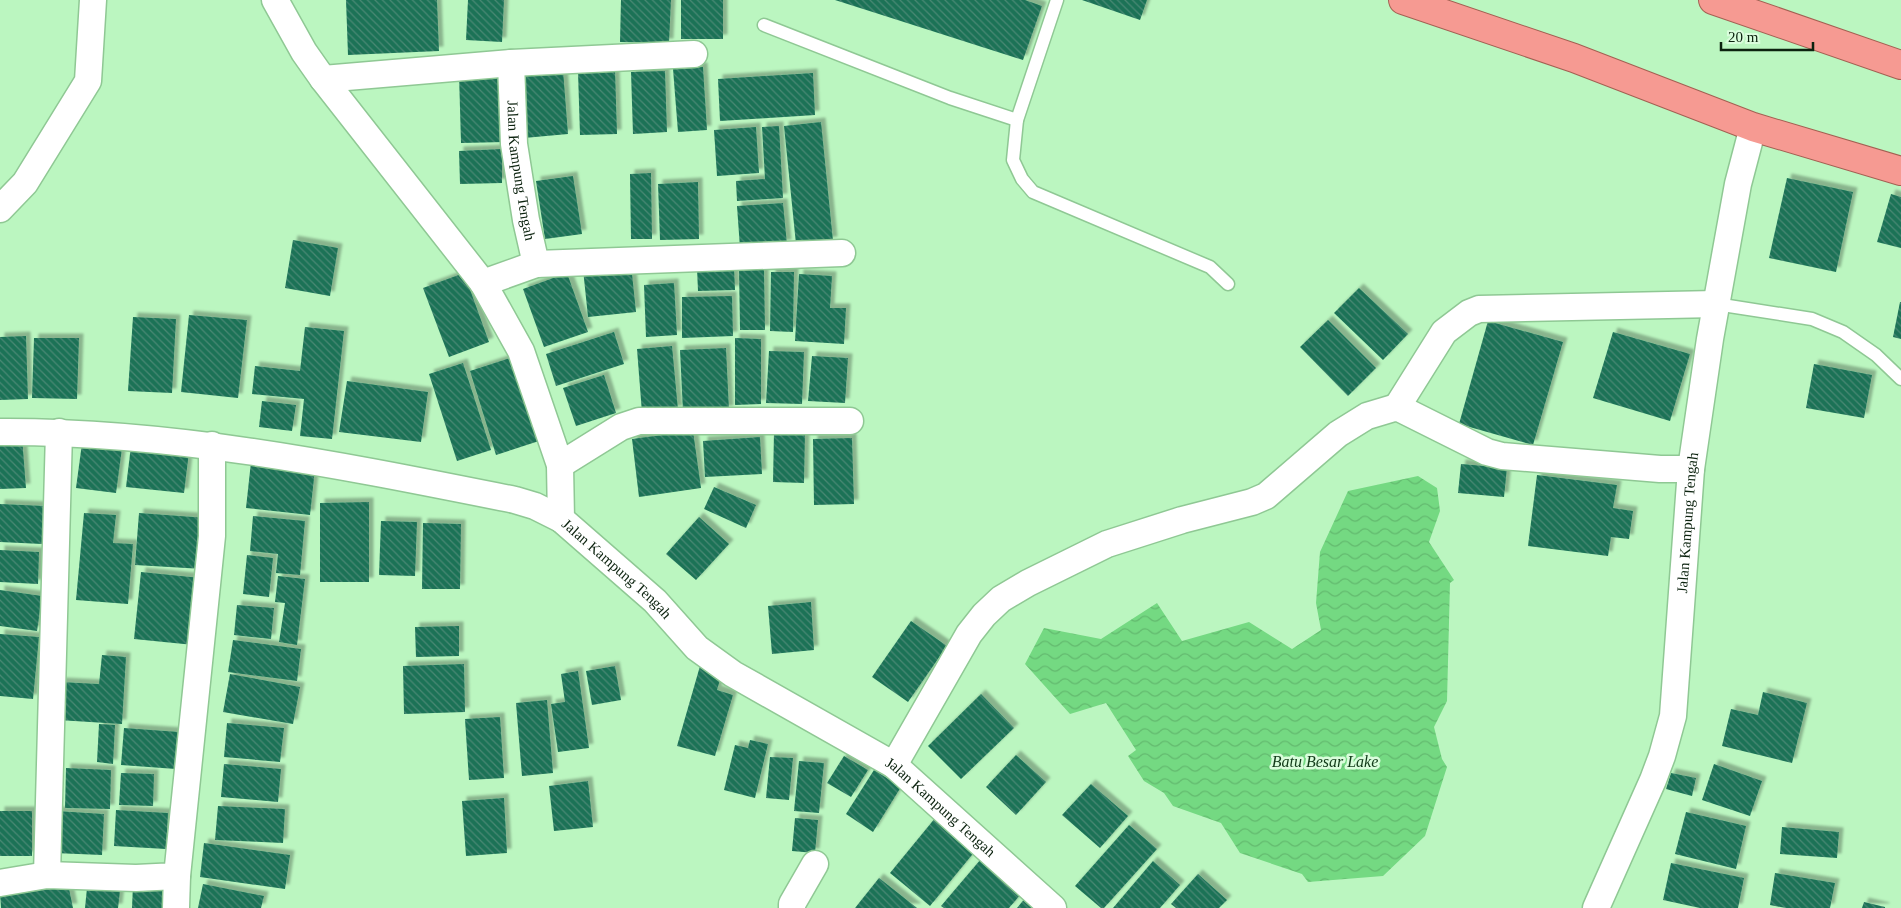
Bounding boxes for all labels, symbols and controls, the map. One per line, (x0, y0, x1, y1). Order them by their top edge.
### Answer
scale bar (1721, 20, 1814, 52)
text: 20 m (1728, 29, 1759, 45)
street label: Jalan Kampung Tengah (504, 100, 538, 242)
street label: Jalan Kampung Tengah (1674, 451, 1701, 594)
street label: Jalan Kampung Tengah (559, 516, 675, 622)
water label: Batu Besar Lake (1272, 753, 1378, 770)
street label: Jalan Kampung Tengah (883, 754, 999, 860)

